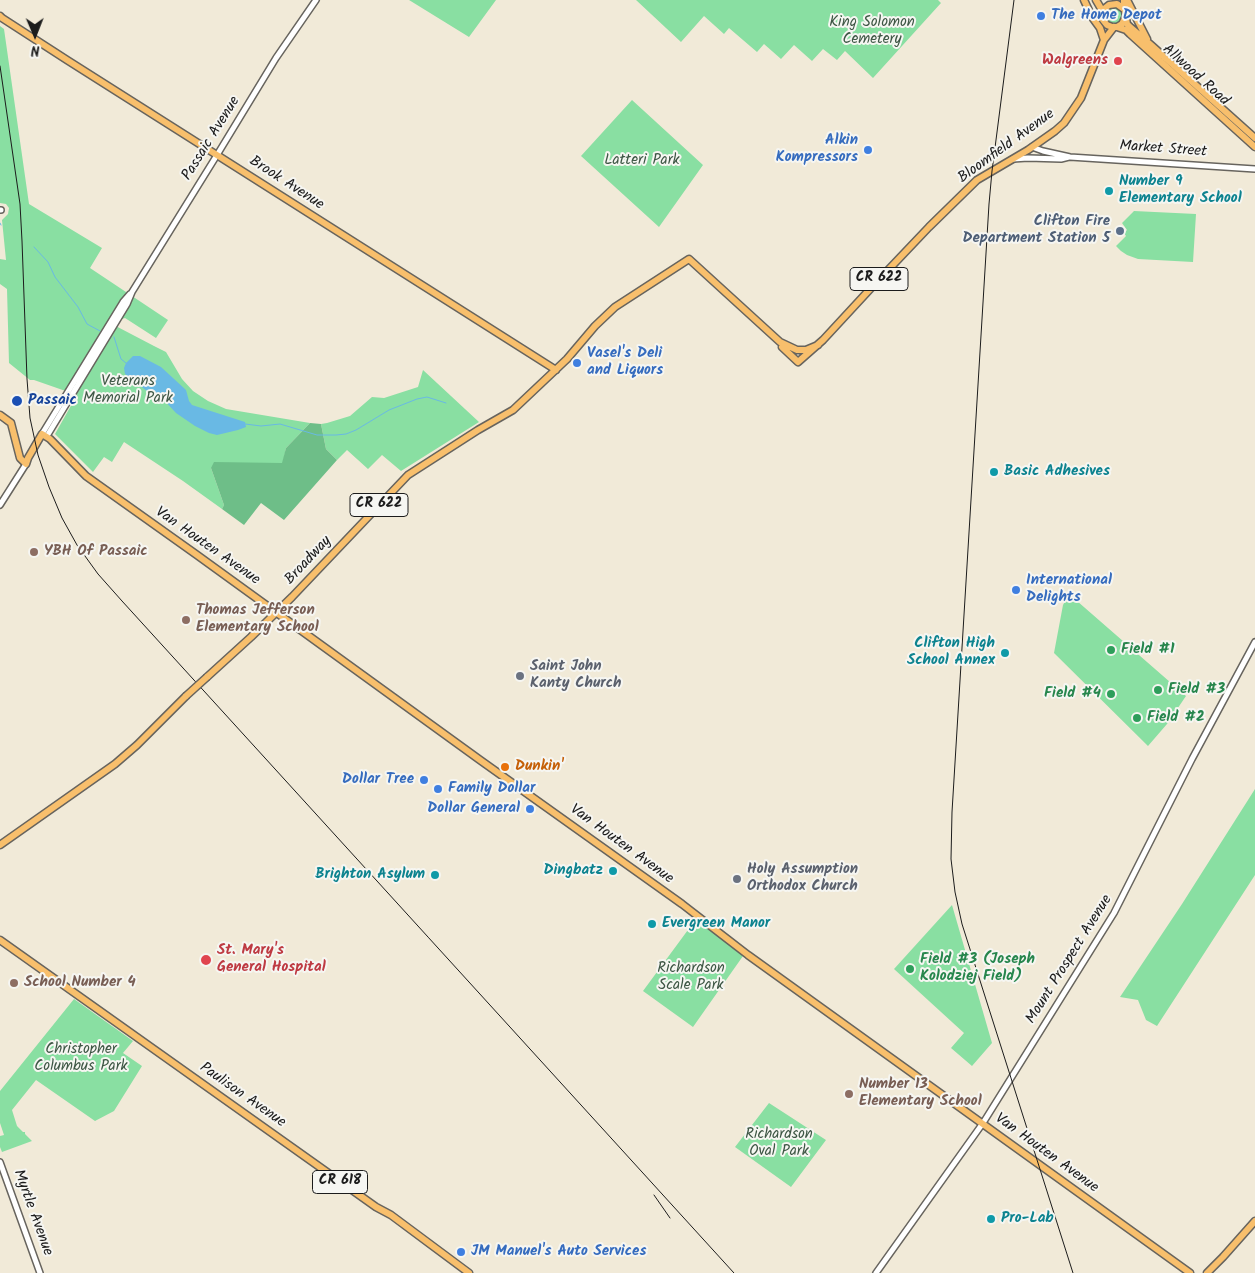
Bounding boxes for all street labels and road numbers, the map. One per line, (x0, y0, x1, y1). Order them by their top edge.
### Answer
street label: Allwood Road (1158, 41, 1232, 111)
street label: Passaic Avenue (179, 94, 245, 184)
street label: Bloomfield Avenue (955, 106, 1059, 188)
street label: Market Street (1119, 138, 1207, 162)
street label: Brook Avenue (245, 153, 327, 215)
road number: CR 622 (850, 268, 908, 290)
road number: CR 622 (350, 494, 408, 516)
street label: Van Houten Avenue (151, 504, 263, 590)
street label: Broadway (282, 533, 336, 589)
street label: Van Houten Avenue (566, 801, 676, 889)
street label: Mount Prospect Avenue (1023, 892, 1117, 1028)
street label: Paulison Avenue (195, 1060, 289, 1132)
street label: Van Houten Avenue (991, 1110, 1101, 1198)
street label: Myrtle Avenue (8, 1168, 56, 1258)
road number: CR 618 (312, 1170, 368, 1194)

